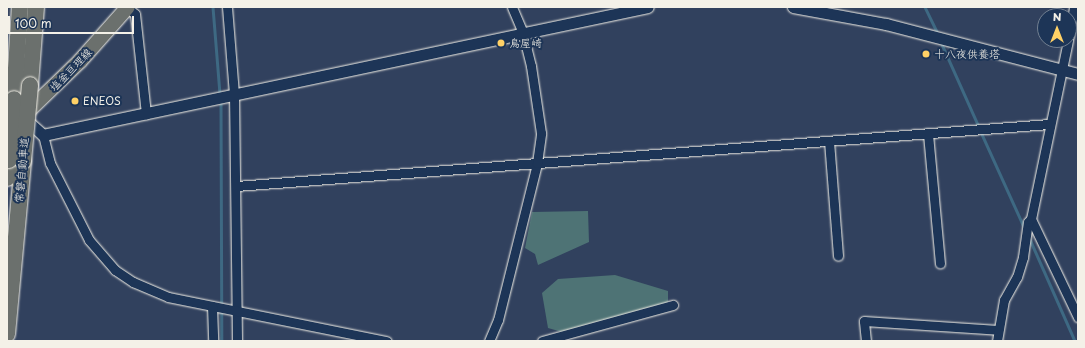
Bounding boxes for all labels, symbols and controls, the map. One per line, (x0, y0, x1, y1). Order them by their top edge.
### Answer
scale bar (10, 8, 136, 34)
north arrow (1037, 8, 1077, 48)
text: N (1053, 8, 1061, 25)
text: 100 m (15, 14, 52, 32)
place label: 鳥屋崎 (509, 36, 542, 50)
marker: 鳥屋崎 (496, 38, 506, 48)
street label: 塩釜亘理線 (47, 46, 95, 94)
place label: 十八夜供養塔 (934, 47, 1000, 61)
marker: 十八夜供養塔 (921, 49, 931, 59)
place label: ENEOS (83, 94, 121, 108)
marker: ENEOS (70, 96, 80, 106)
street label: 常磐自動車道 (13, 137, 31, 203)

